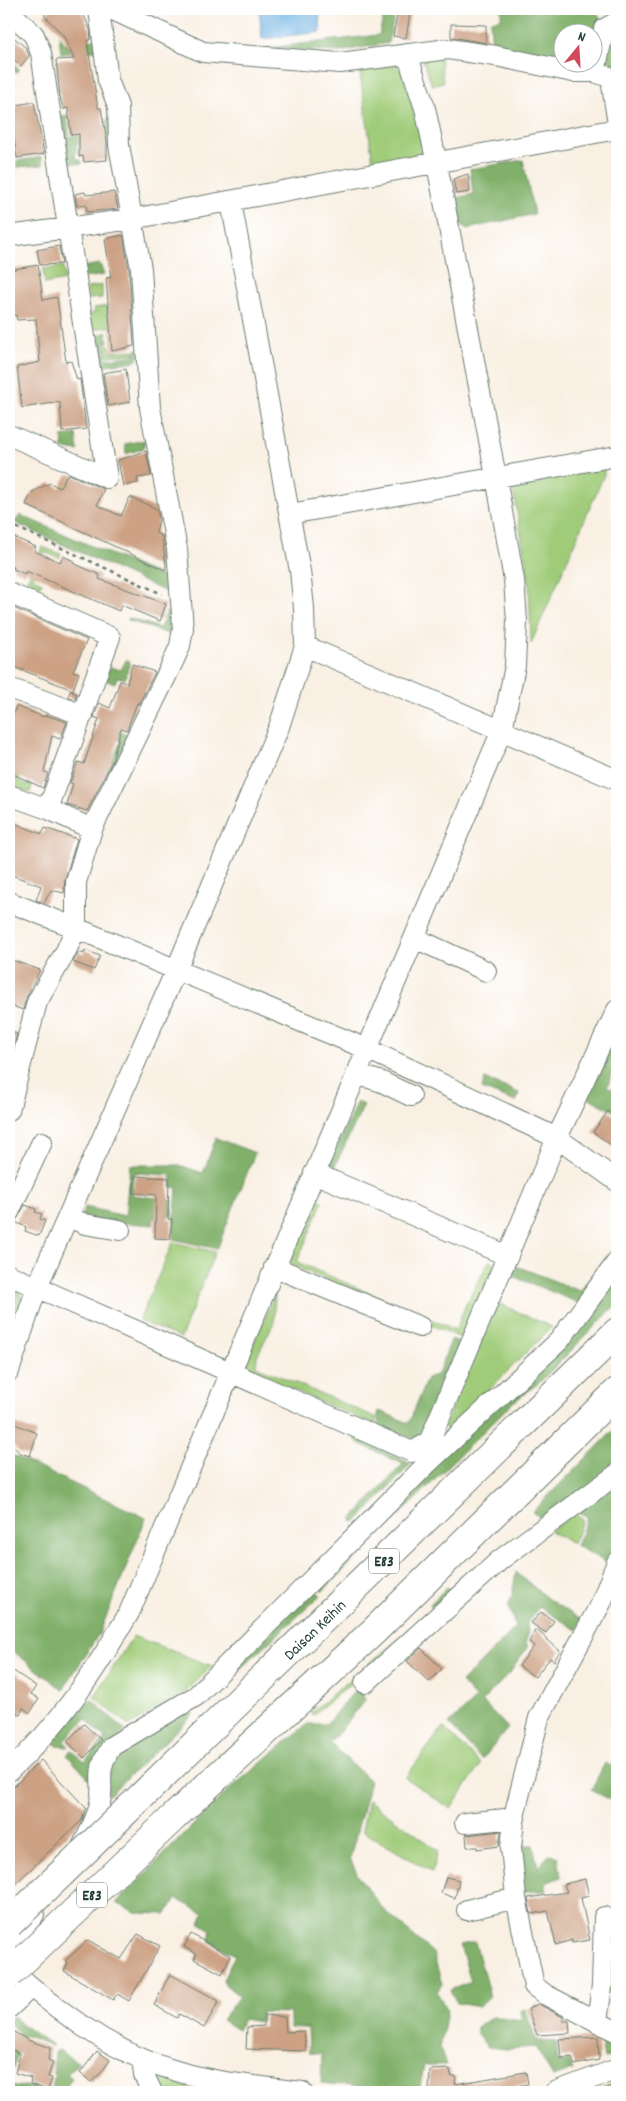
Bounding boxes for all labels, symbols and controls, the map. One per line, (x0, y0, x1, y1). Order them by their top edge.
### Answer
north arrow (554, 22, 604, 72)
text: N (575, 27, 588, 48)
road number: E83 (369, 1548, 399, 1574)
street label: Daisan Keihin (279, 1595, 352, 1667)
road number: E83 (77, 1882, 107, 1908)

